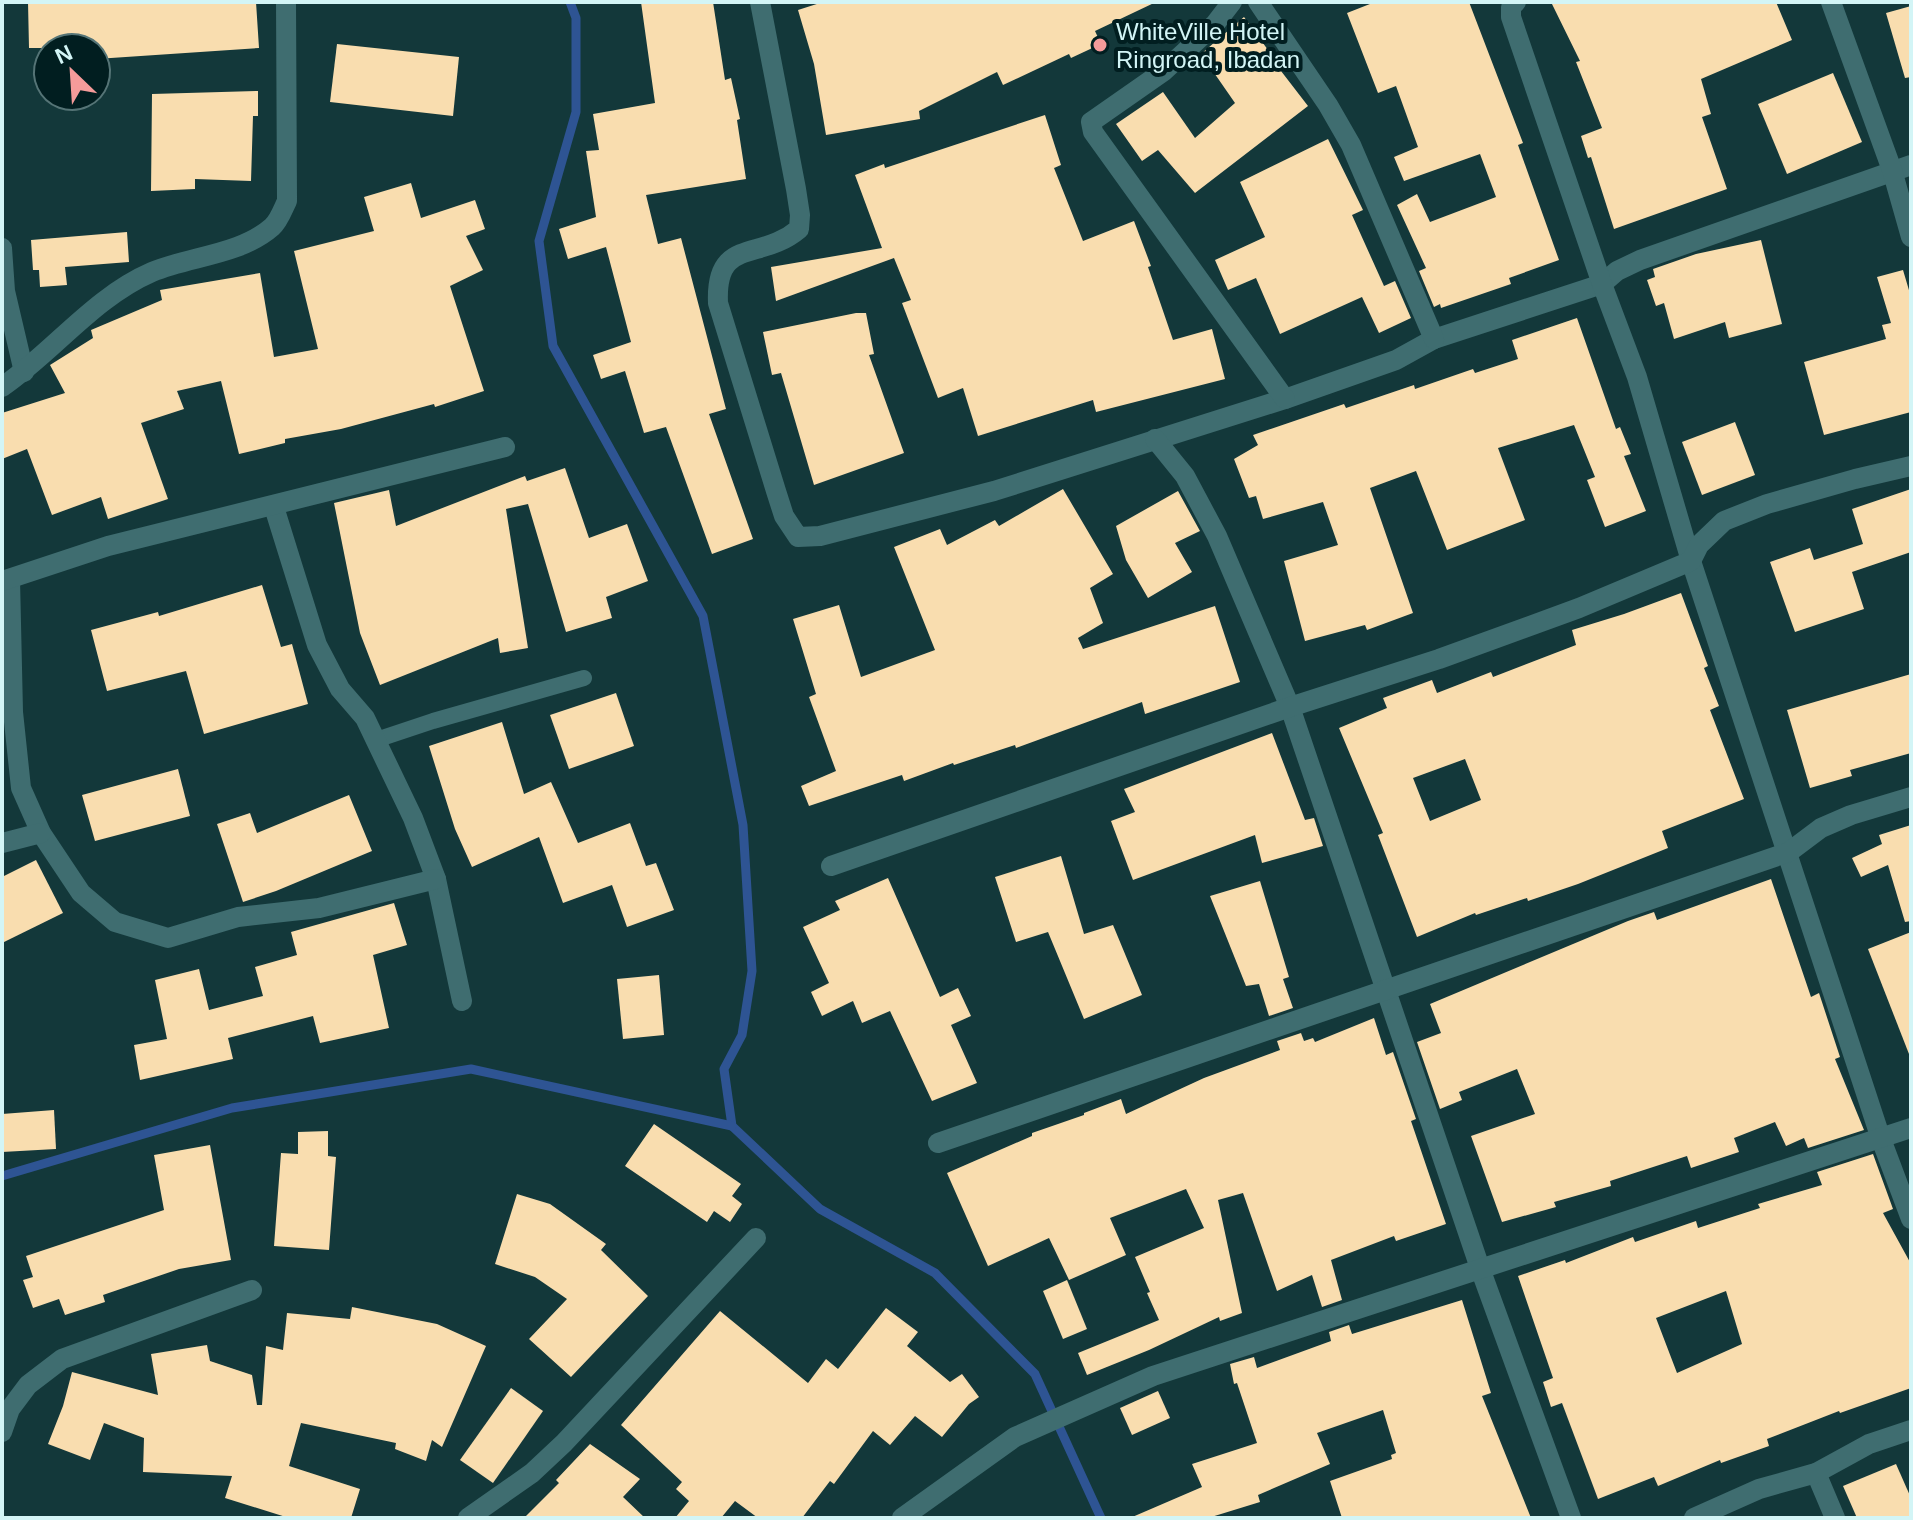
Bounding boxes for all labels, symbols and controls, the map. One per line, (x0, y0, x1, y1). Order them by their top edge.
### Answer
place label: WhiteVille Hotel Ringroad, Ibadan (1116, 18, 1300, 73)
north arrow (32, 32, 112, 112)
marker: WhiteVille Hotel Ringroad, Ibadan (1091, 36, 1109, 54)
text: N (51, 40, 76, 69)

